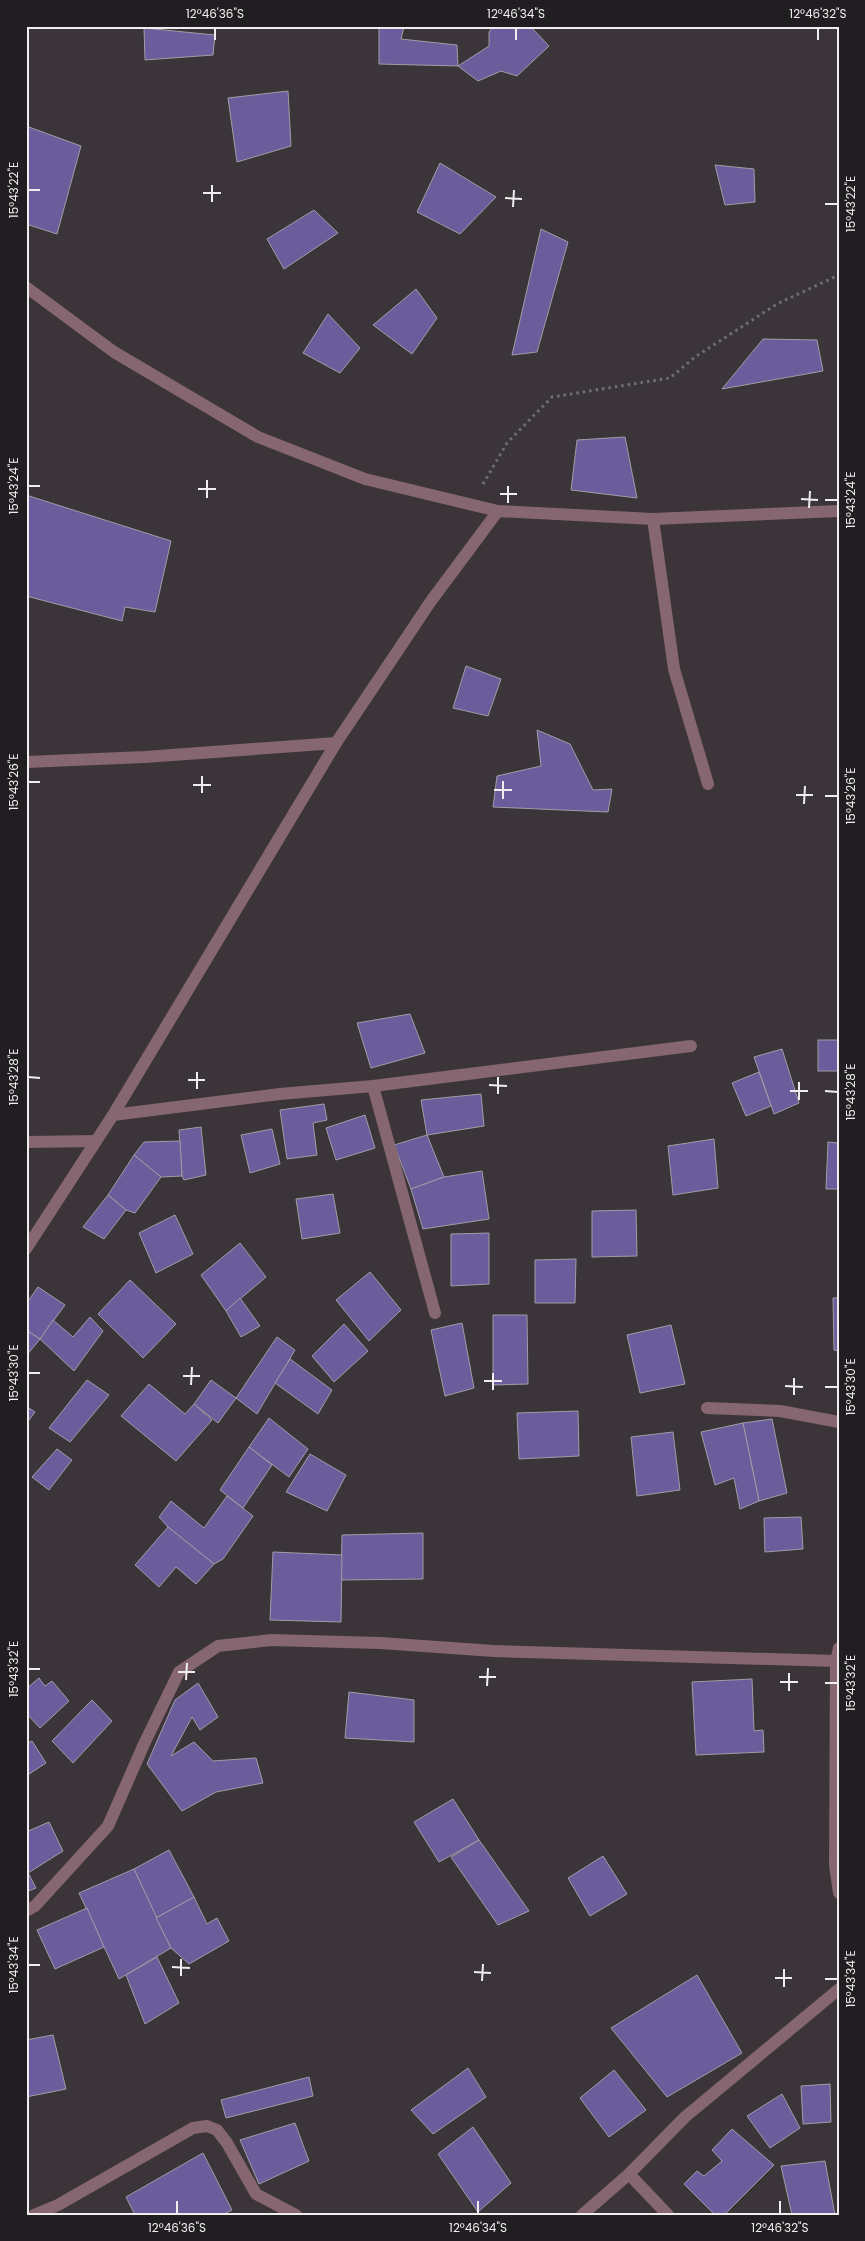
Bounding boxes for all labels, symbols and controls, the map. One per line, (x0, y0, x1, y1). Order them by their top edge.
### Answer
text: 12°46'36"S (186, 5, 244, 22)
text: 12°46'34"S (487, 5, 545, 22)
text: 12°46'32"S (789, 5, 847, 22)
text: 15°43'22"E (5, 162, 22, 218)
text: 15°43'22"E (842, 176, 859, 232)
text: 15°43'24"E (5, 458, 22, 514)
text: 15°43'24"E (842, 472, 859, 528)
text: 15°43'26"E (5, 753, 22, 811)
text: 15°43'26"E (842, 767, 859, 825)
text: 15°43'28"E (5, 1049, 22, 1105)
text: 15°43'28"E (842, 1064, 859, 1120)
text: 15°43'30"E (5, 1344, 22, 1402)
text: 15°43'30"E (842, 1358, 859, 1416)
text: 15°43'32"E (5, 1641, 22, 1697)
text: 15°43'32"E (842, 1655, 859, 1711)
text: 15°43'34"E (5, 1936, 22, 1994)
text: 15°43'34"E (842, 1950, 859, 2008)
text: 12°46'36"S (148, 2219, 206, 2236)
text: 12°46'34"S (449, 2219, 507, 2236)
text: 12°46'32"S (751, 2219, 809, 2236)

